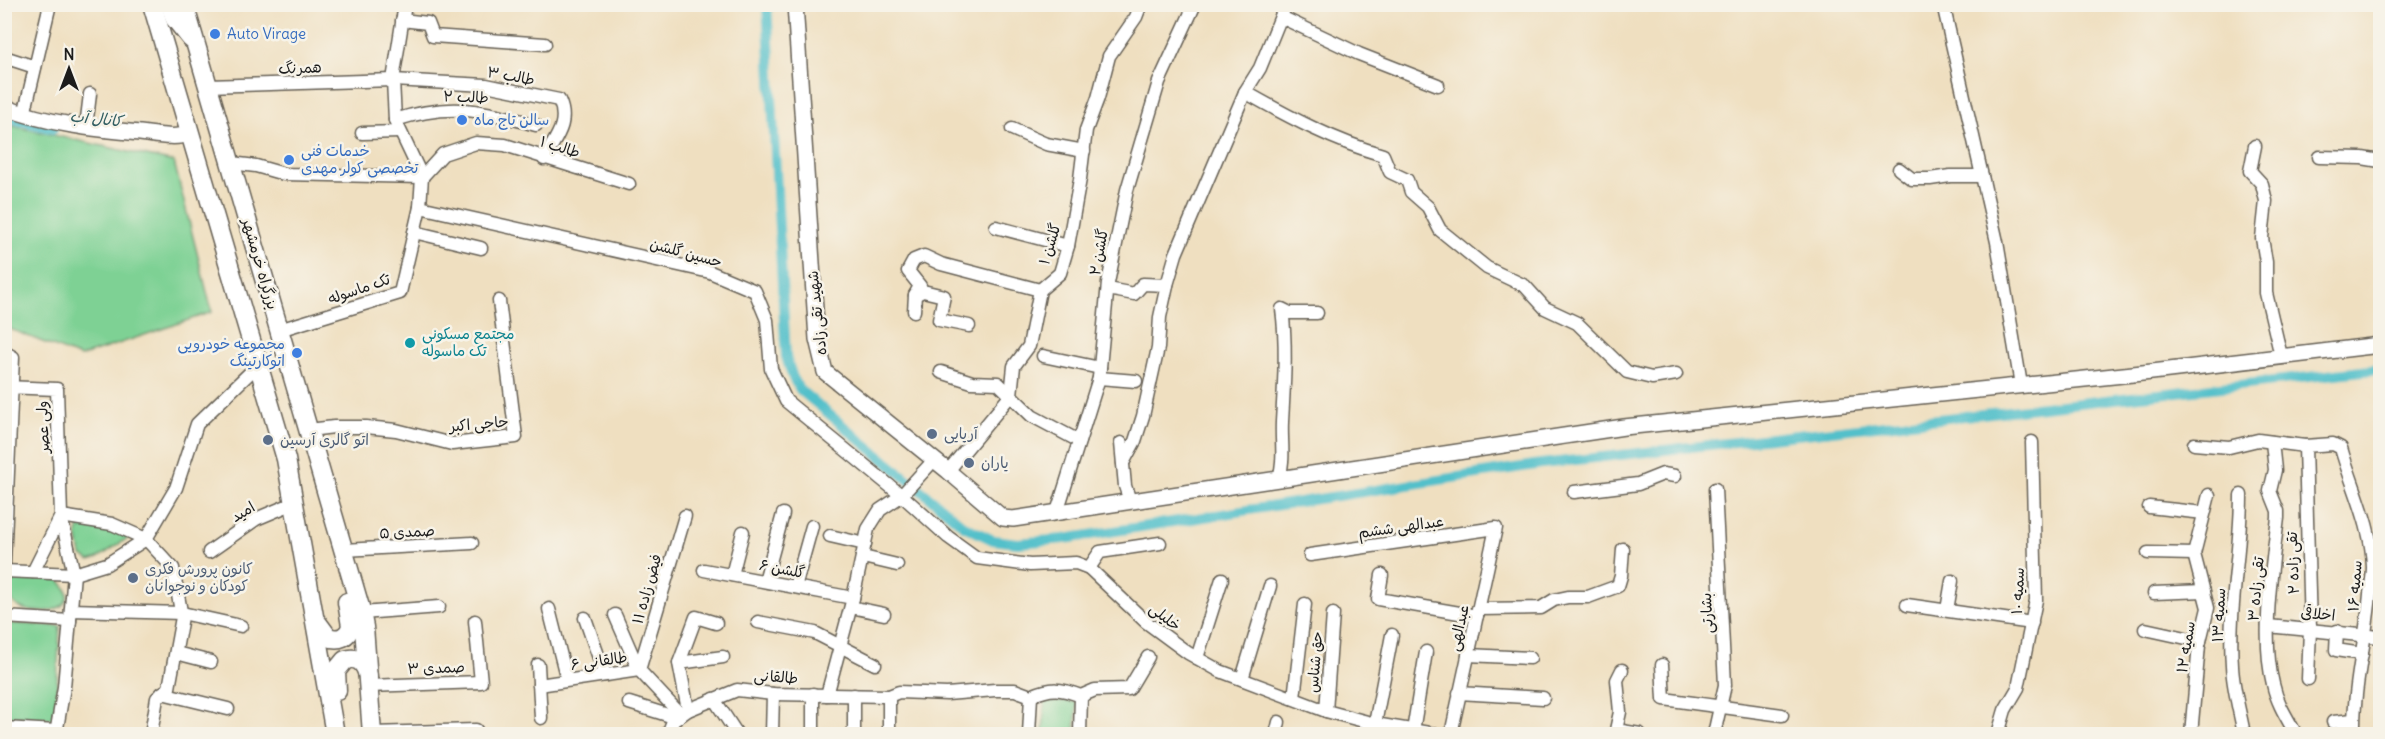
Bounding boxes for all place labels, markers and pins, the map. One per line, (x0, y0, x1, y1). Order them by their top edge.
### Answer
place label: Auto Virage (227, 24, 306, 43)
marker: Auto Virage (208, 27, 222, 41)
place label: سالن تاج ماه (474, 110, 549, 130)
marker: سالن تاج ماه (455, 113, 469, 127)
place label: خدمات فنی تخصصی کولر مهدی (301, 141, 419, 178)
marker: خدمات فنی تخصصی کولر مهدی (282, 153, 296, 167)
place label: مجتمع مسکونی تک ماسوله (422, 324, 515, 360)
place label: مجموعه خودرویی اتوکارتینگ (177, 334, 285, 370)
marker: مجتمع مسکونی تک ماسوله (403, 336, 417, 350)
marker: مجموعه خودرویی اتوکارتینگ (290, 346, 304, 360)
place label: آریایی (944, 424, 979, 444)
marker: آریایی (925, 427, 939, 441)
place label: اتو گالری آرسین (280, 430, 369, 449)
marker: اتو گالری آرسین (261, 433, 275, 447)
place label: یاران (981, 453, 1009, 472)
marker: یاران (962, 456, 976, 470)
place label: کانون پرورش فکری کودکان و نوجوانان (145, 559, 253, 595)
marker: کانون پرورش فکری کودکان و نوجوانان (126, 571, 140, 585)

